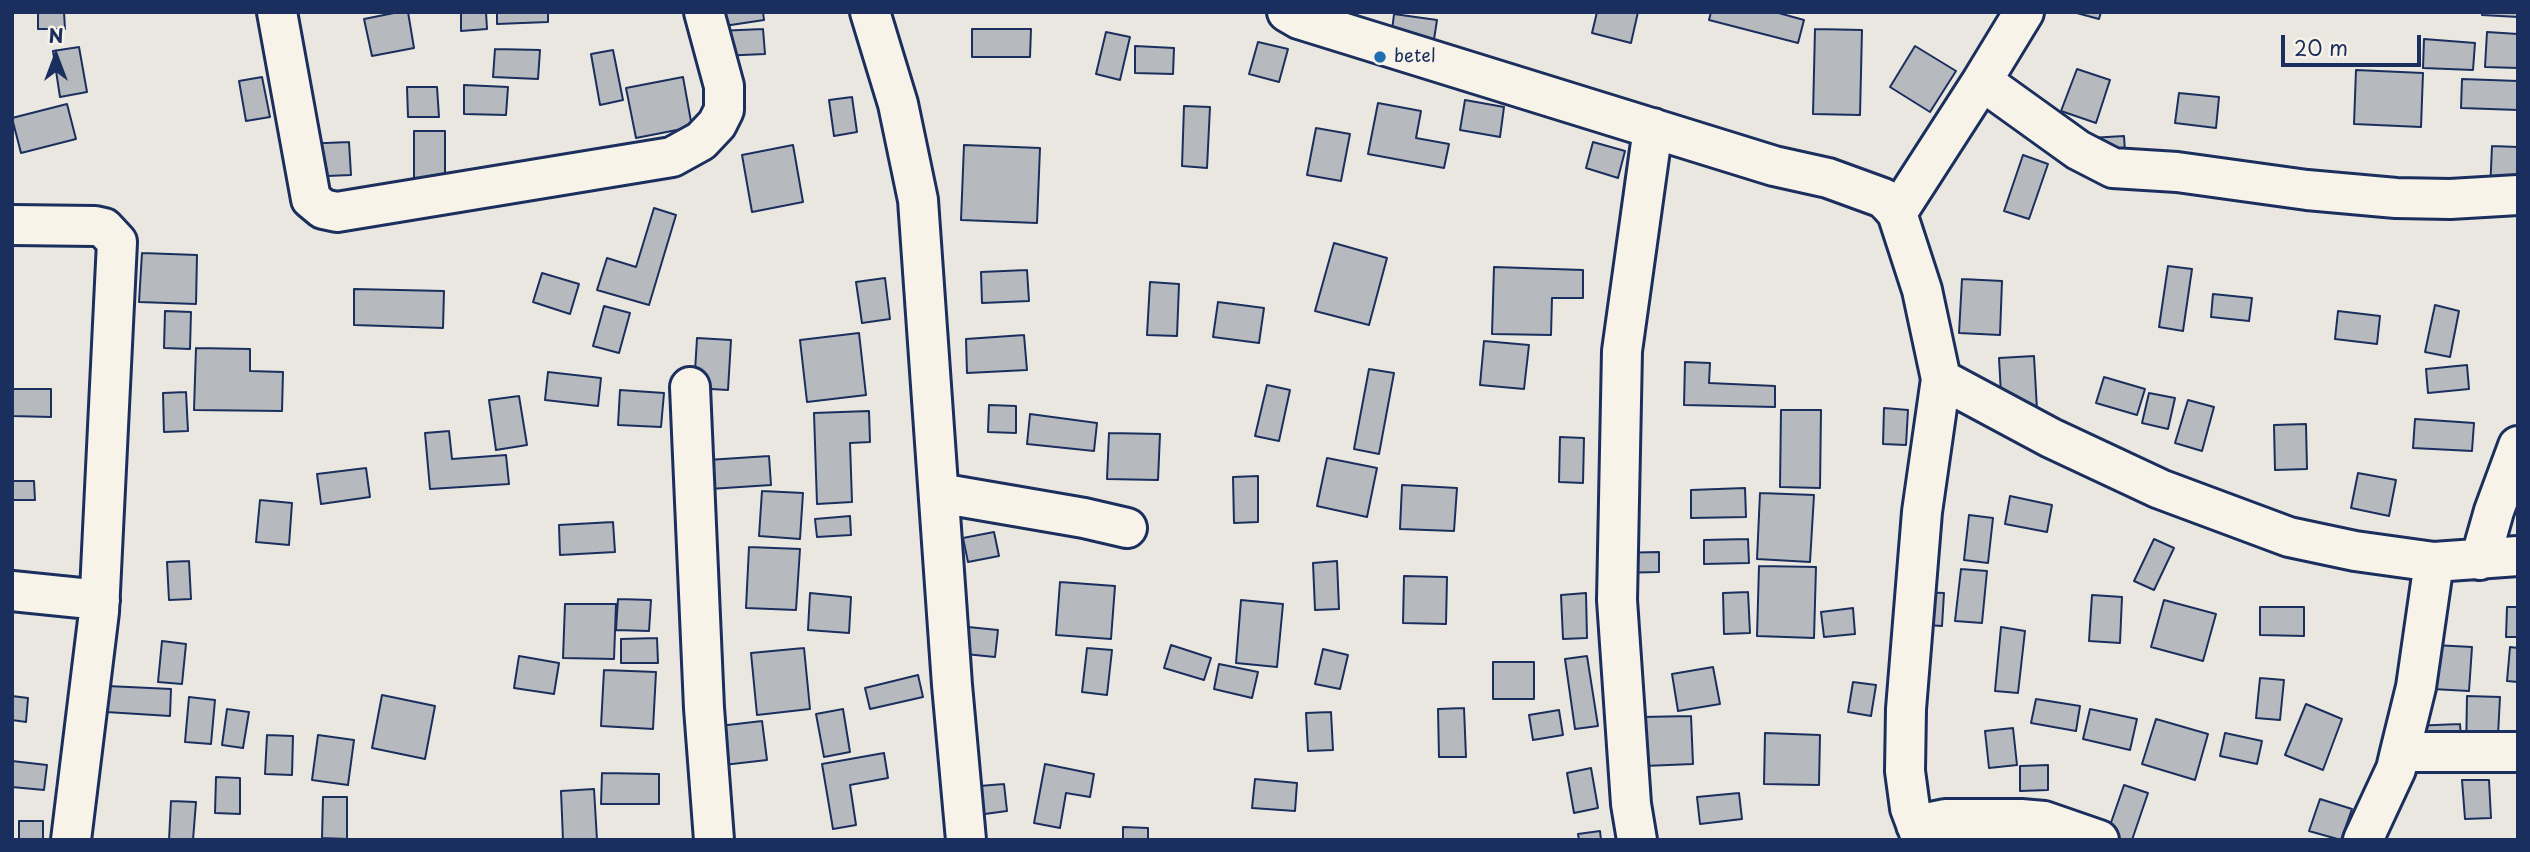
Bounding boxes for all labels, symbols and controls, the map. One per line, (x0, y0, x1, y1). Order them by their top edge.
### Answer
north arrow (21, 21, 91, 91)
text: N (48, 21, 64, 49)
scale bar (2285, 21, 2425, 65)
text: 20 m (2294, 31, 2348, 63)
place label: betel (1394, 46, 1436, 68)
marker: betel (1372, 49, 1388, 65)

